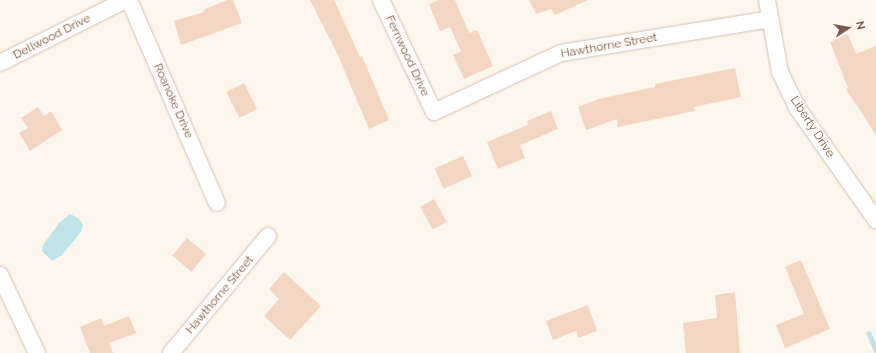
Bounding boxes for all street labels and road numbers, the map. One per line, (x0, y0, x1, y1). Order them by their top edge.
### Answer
street label: Dellwood Drive (11, 11, 93, 63)
street label: Fernwood Drive (382, 13, 432, 99)
street label: Hawthorne Street (560, 30, 658, 62)
street label: Roanoke Drive (150, 61, 196, 141)
street label: Liberty Drive (787, 94, 837, 160)
street label: Hawthorne Street (183, 253, 257, 337)

